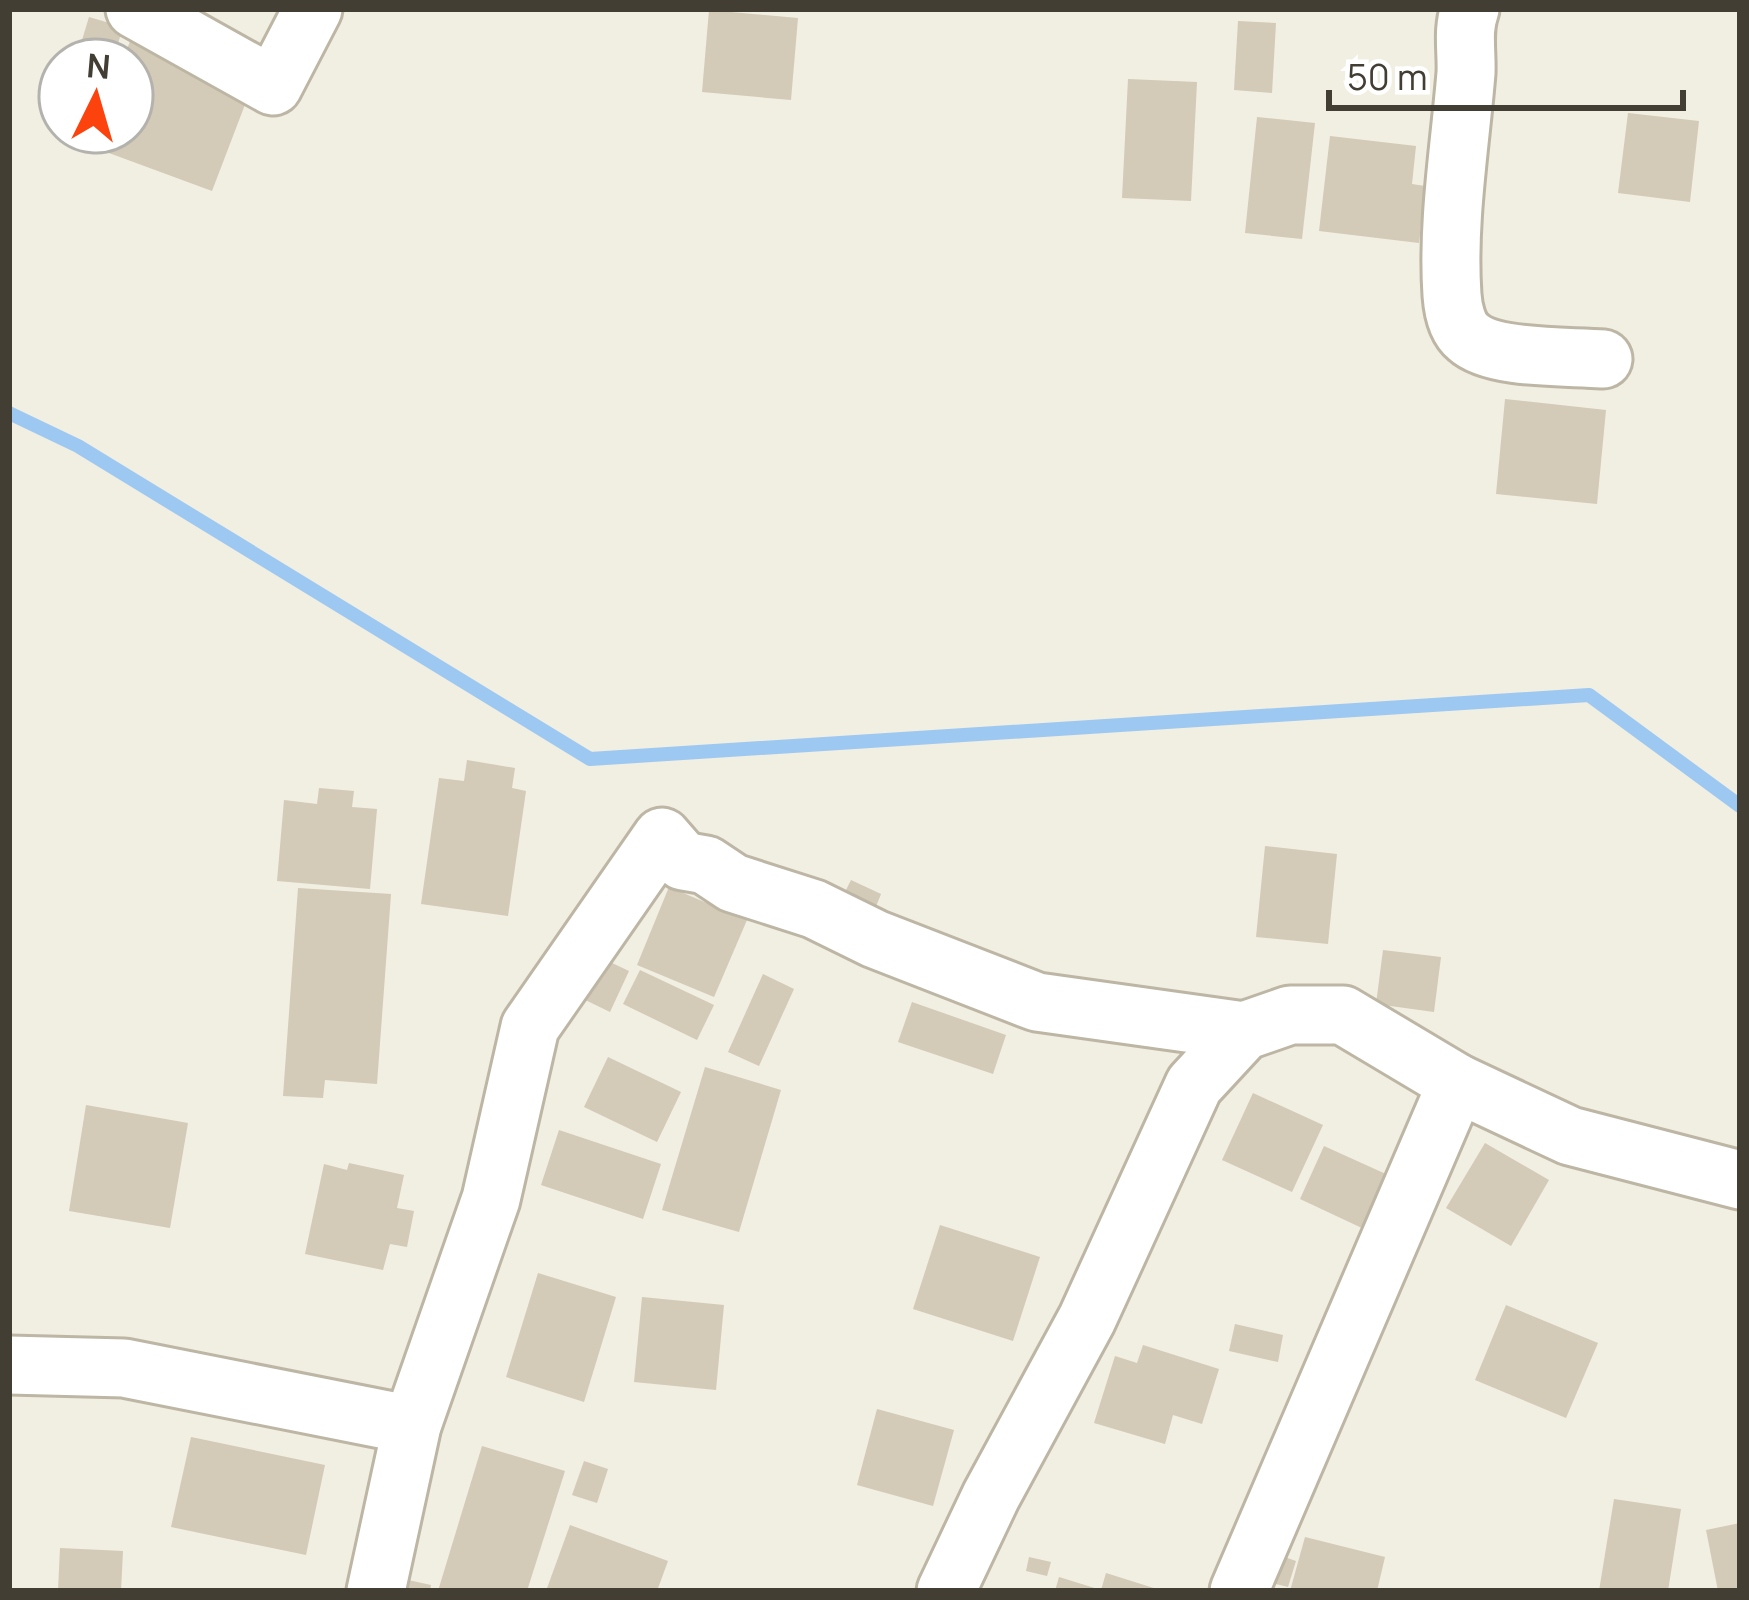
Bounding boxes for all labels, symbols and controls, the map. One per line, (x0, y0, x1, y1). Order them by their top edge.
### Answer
north arrow (36, 36, 156, 156)
scale bar (1329, 36, 1683, 110)
text: N (85, 42, 112, 89)
text: 50 m (1347, 52, 1427, 101)

